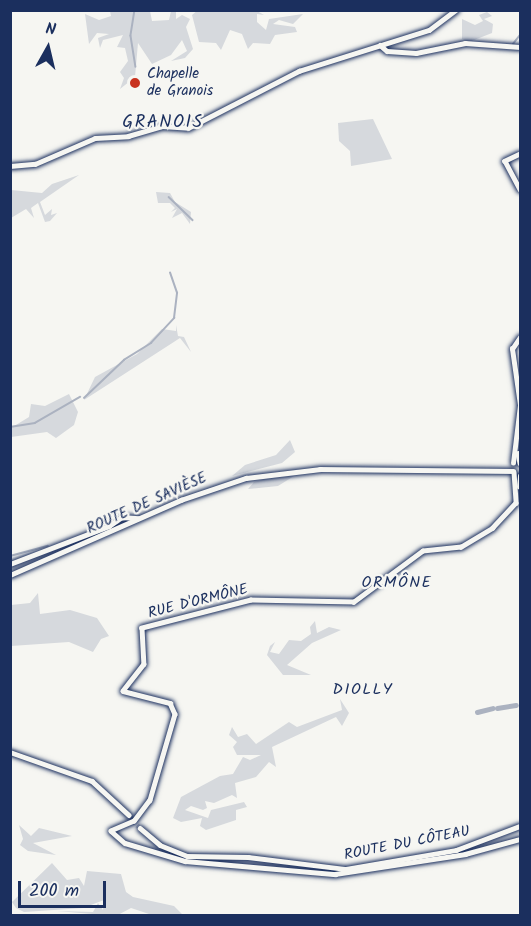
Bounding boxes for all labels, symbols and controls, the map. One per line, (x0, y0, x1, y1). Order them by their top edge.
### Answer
text: N (44, 17, 57, 43)
north arrow (18, 18, 78, 78)
place label: Chapelle de Granois (147, 65, 213, 100)
marker: Chapelle de Granois (128, 76, 142, 90)
district label: GRANOIS (122, 112, 204, 134)
street label: ROUTE DE SAVIÈSE (84, 469, 210, 539)
district label: ORMÔNE (362, 573, 432, 593)
street label: RUE D'ORMÔNE (146, 581, 250, 623)
district label: DIOLLY (333, 680, 393, 700)
street label: ROUTE DU CÔTEAU (343, 823, 471, 865)
scale bar (21, 869, 110, 907)
text: 200 m (29, 877, 79, 906)

